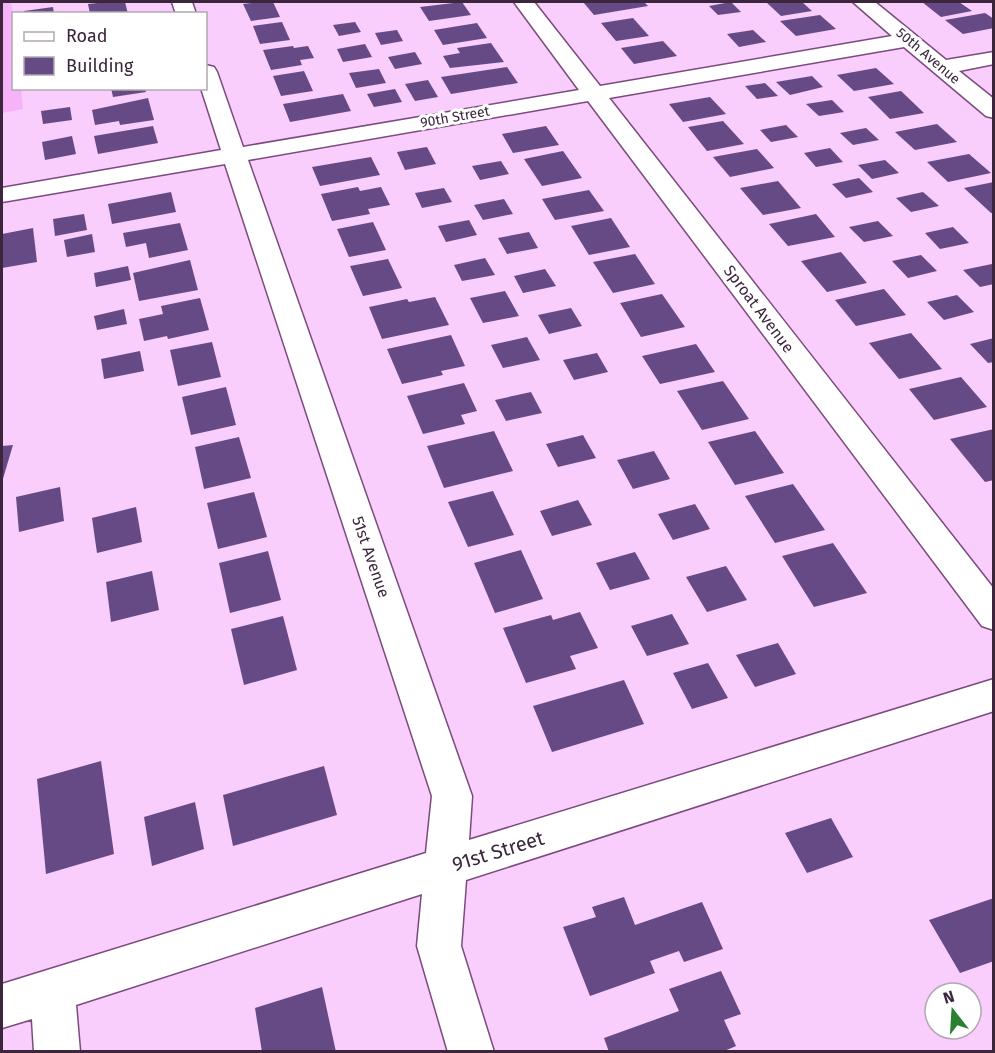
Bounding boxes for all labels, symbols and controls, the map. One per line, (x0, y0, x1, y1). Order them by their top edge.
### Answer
legend (12, 12, 207, 90)
street label: 50th Avenue (893, 24, 963, 88)
text: Road (66, 25, 108, 47)
text: Building (66, 55, 134, 77)
street label: 90th Street (419, 102, 492, 131)
street label: Sproat Avenue (720, 261, 798, 357)
street label: 51st Avenue (348, 514, 394, 600)
street label: 91st Street (449, 825, 548, 876)
north arrow (923, 981, 983, 1041)
text: N (941, 986, 957, 1008)

